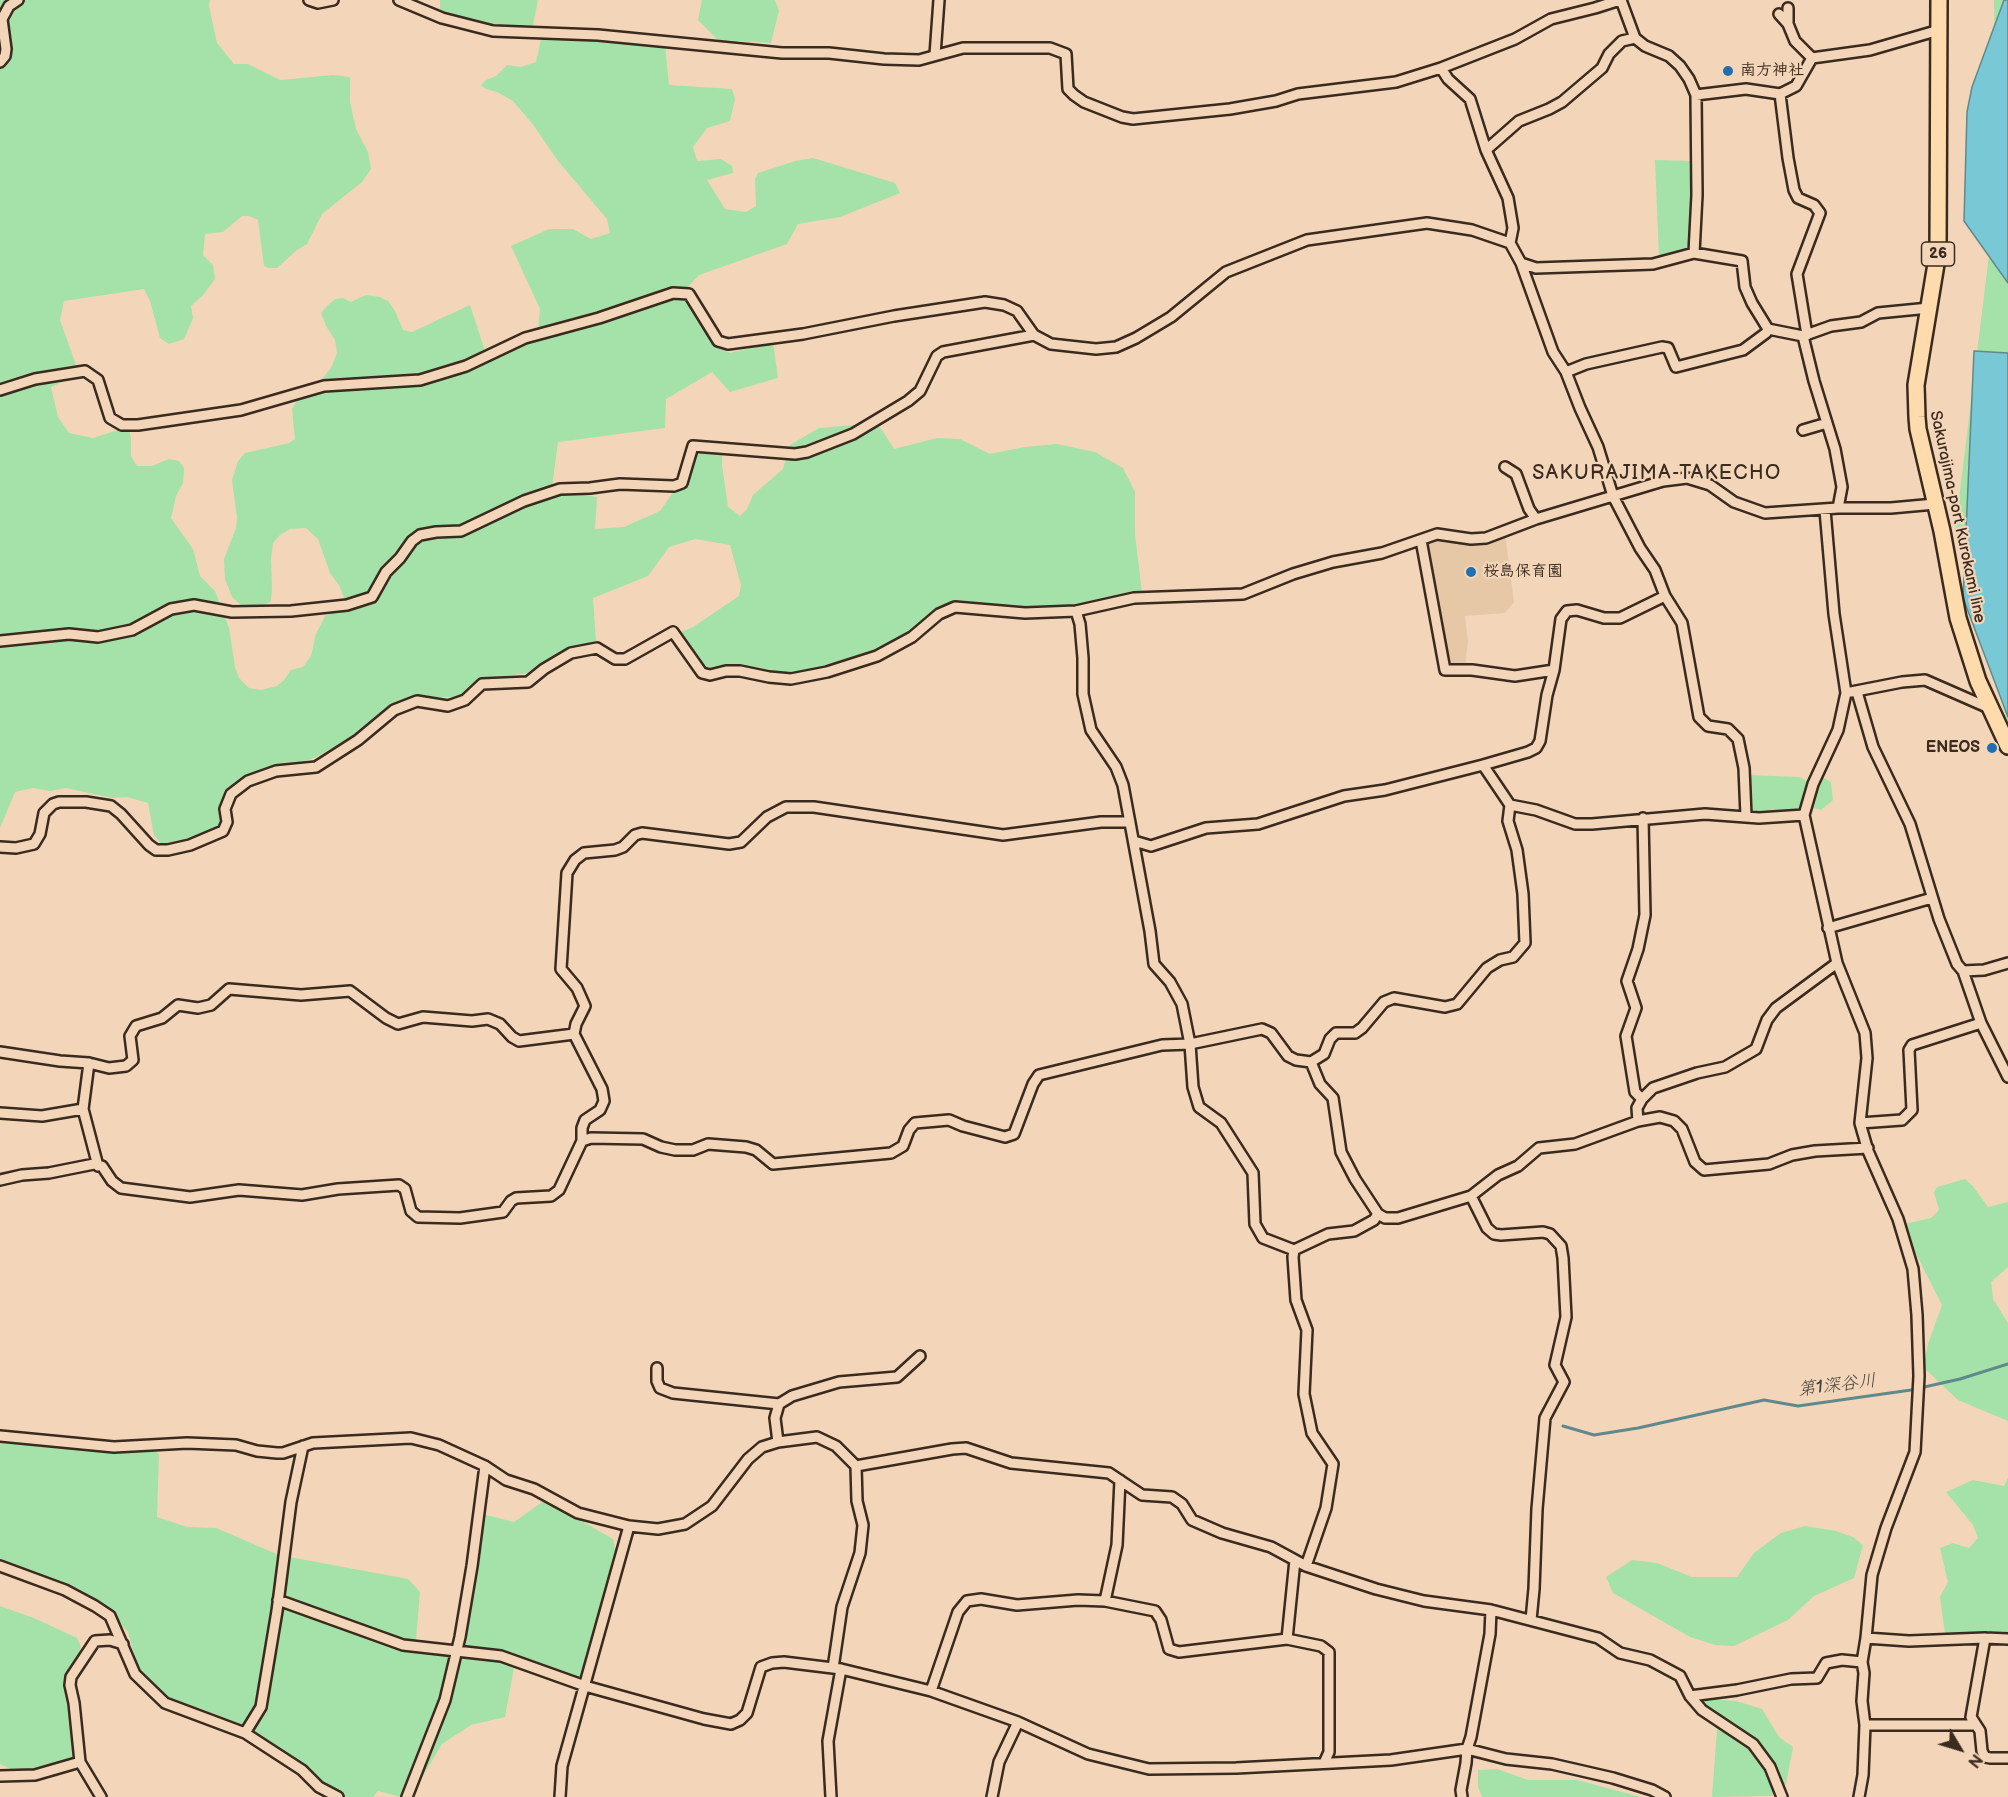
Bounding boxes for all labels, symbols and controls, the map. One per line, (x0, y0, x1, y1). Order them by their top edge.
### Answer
place label: 南方神社 (1740, 61, 1804, 81)
marker: 南方神社 (1721, 64, 1735, 78)
road number: 26 (1922, 242, 1954, 266)
street label: Sakurajima-port Kurokami line (1925, 409, 1989, 625)
district label: SAKURAJIMA-TAKECHO (1532, 462, 1782, 486)
place label: 桜島保育園 (1483, 562, 1563, 582)
marker: 桜島保育園 (1464, 565, 1478, 579)
place label: ENEOS (1926, 738, 1980, 758)
marker: ENEOS (1985, 741, 1999, 755)
water label: 第1深谷川 (1797, 1370, 1877, 1402)
north arrow (1930, 1719, 1990, 1779)
text: N (1963, 1750, 1986, 1771)

